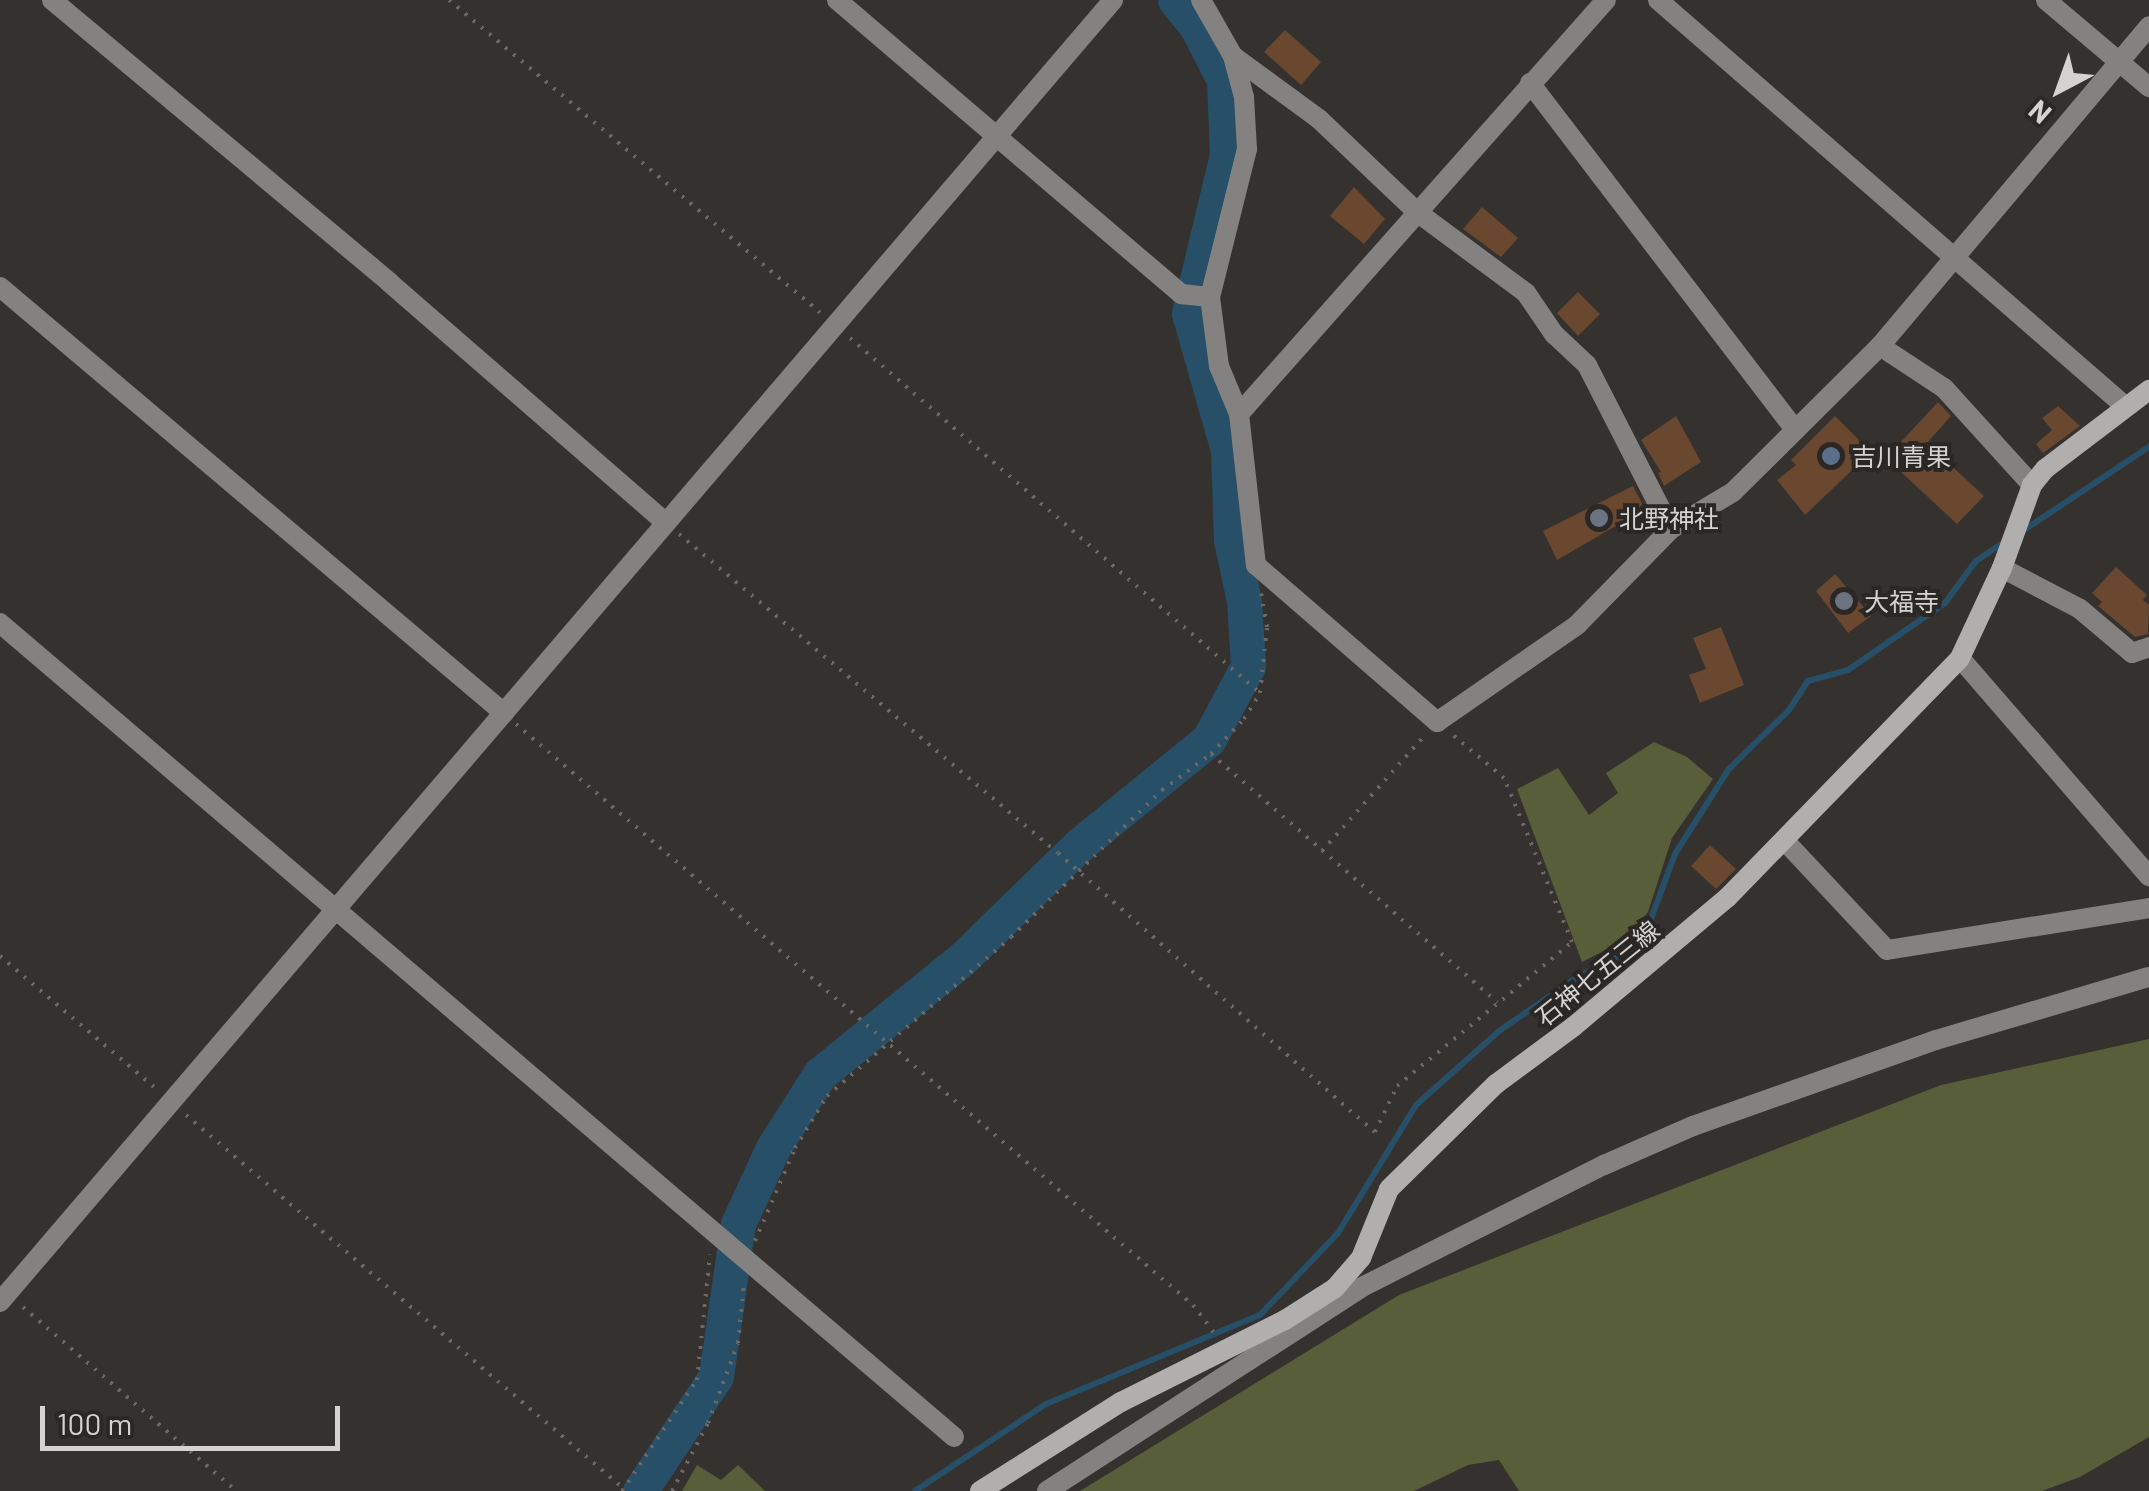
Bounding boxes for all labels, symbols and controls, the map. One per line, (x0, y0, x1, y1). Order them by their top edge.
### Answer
north arrow (2009, 40, 2109, 140)
text: N (2021, 94, 2057, 132)
place label: 吉川青果 (1851, 441, 1951, 471)
marker: 吉川青果 (1820, 445, 1842, 467)
place label: 北野神社 (1619, 503, 1719, 533)
marker: 北野神社 (1588, 507, 1610, 529)
place label: 大福寺 (1864, 586, 1939, 616)
marker: 大福寺 (1833, 590, 1855, 612)
street label: 石神七五三線 (1529, 914, 1665, 1032)
scale bar (45, 1386, 345, 1448)
text: 100 m (57, 1405, 132, 1441)

